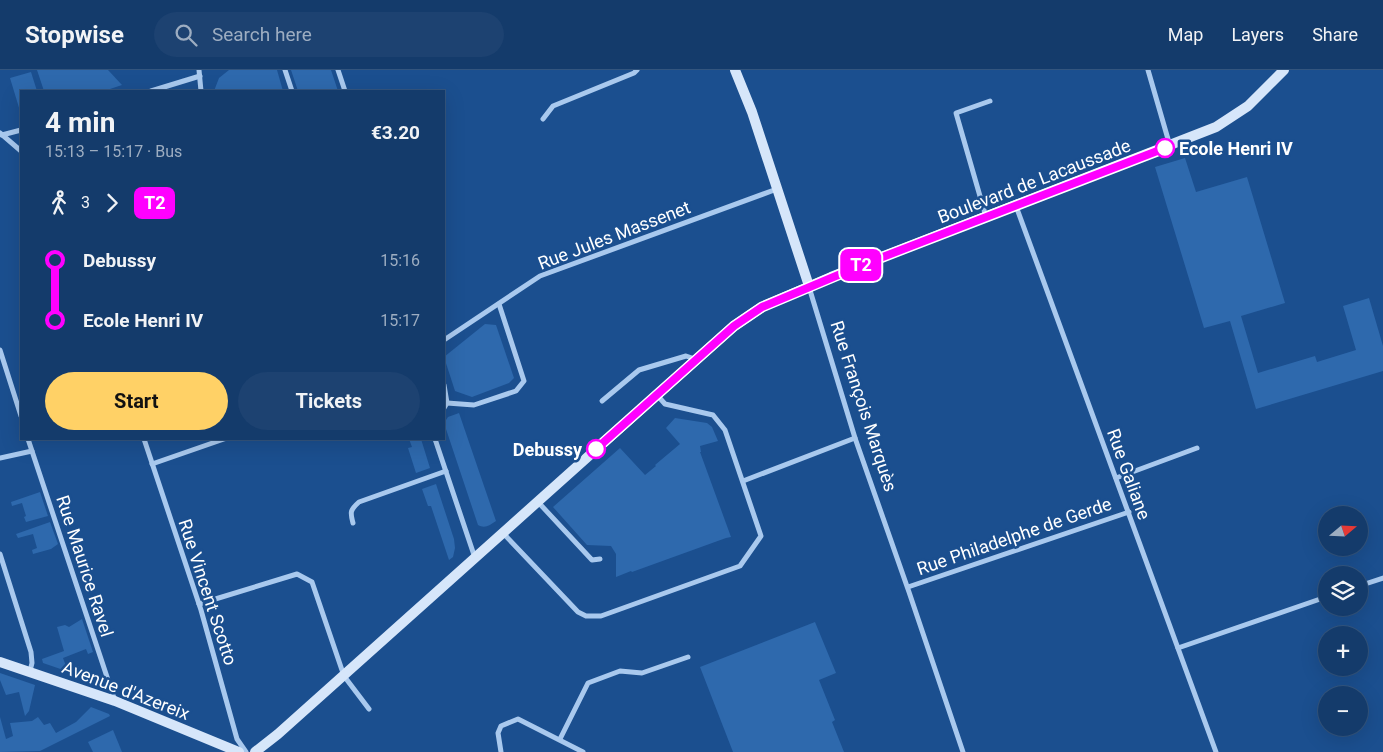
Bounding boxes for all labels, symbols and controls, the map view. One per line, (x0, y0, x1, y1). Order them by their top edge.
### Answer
search box (154, 12, 504, 57)
text: Stopwise (25, 21, 124, 49)
icon: search (172, 21, 200, 49)
text: Search here (212, 23, 312, 46)
text: Map (1168, 24, 1203, 45)
text: Layers (1231, 24, 1284, 45)
text: Share (1312, 24, 1358, 45)
text: 4 min (45, 106, 115, 139)
text: €3.20 (371, 121, 420, 144)
street label: Boulevard de Lacaussade (935, 134, 1133, 228)
marker: Ecole Henri IV (1155, 138, 1175, 158)
place label: Ecole Henri IV (1179, 138, 1293, 159)
text: 15:13 – 15:17 · Bus (45, 142, 182, 161)
icon: walk (45, 189, 73, 217)
icon: forward (98, 189, 126, 217)
text: T2 (144, 192, 165, 213)
text: 3 (81, 193, 90, 212)
street label: Rue Jules Massenet (535, 196, 693, 274)
text: Debussy (83, 249, 156, 272)
line badge: T2 (838, 249, 884, 281)
text: 15:16 (380, 251, 420, 270)
text: T2 (850, 254, 872, 275)
text: Ecole Henri IV (83, 309, 203, 332)
text: 15:17 (380, 311, 420, 330)
street label: Rue François Marquès (826, 318, 902, 494)
button: Start (45, 372, 228, 430)
button: Tickets (238, 372, 420, 430)
street label: Rue Galiane (1103, 426, 1155, 522)
place label: Debussy (513, 439, 583, 460)
marker: Debussy (586, 439, 606, 459)
street label: Rue Maurice Ravel (52, 493, 118, 639)
street label: Rue Philadelphe de Gerde (914, 493, 1114, 579)
north arrow (1318, 506, 1368, 556)
map controls (1318, 506, 1368, 736)
street label: Rue Vincent Scotto (174, 516, 242, 668)
button: layers (1318, 566, 1368, 616)
button: + (1318, 626, 1368, 676)
street label: Avenue d'Azereix (59, 656, 193, 724)
button: − (1318, 686, 1368, 736)

